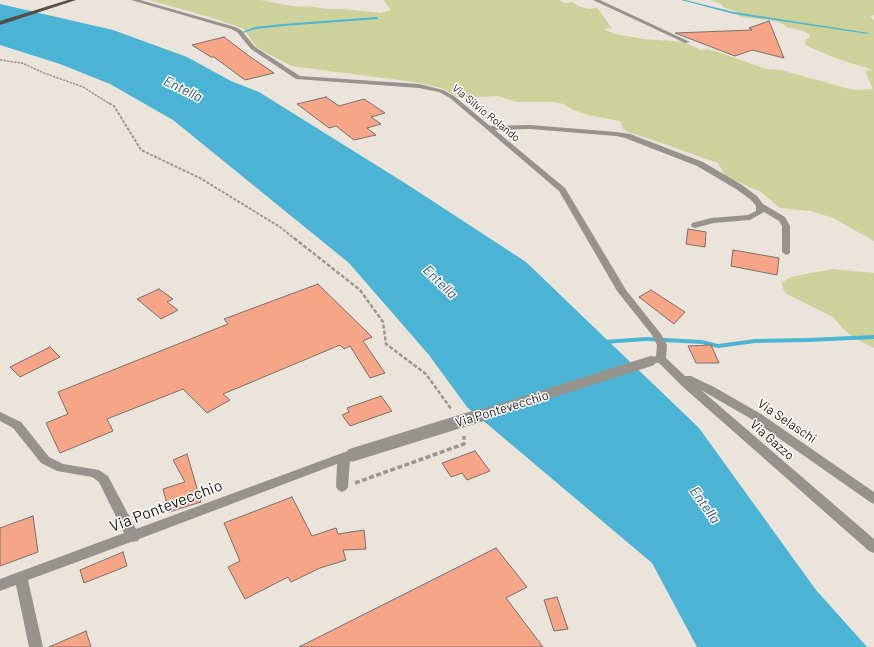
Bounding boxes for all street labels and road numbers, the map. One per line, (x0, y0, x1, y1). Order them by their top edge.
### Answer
street label: Via Silvio Rolando (449, 82, 523, 144)
street label: Via Pontevecchio (453, 387, 551, 431)
street label: Via Selaschi (755, 396, 819, 446)
street label: Via Gazzo (747, 417, 797, 463)
street label: Via Pontevecchio (107, 476, 225, 536)

